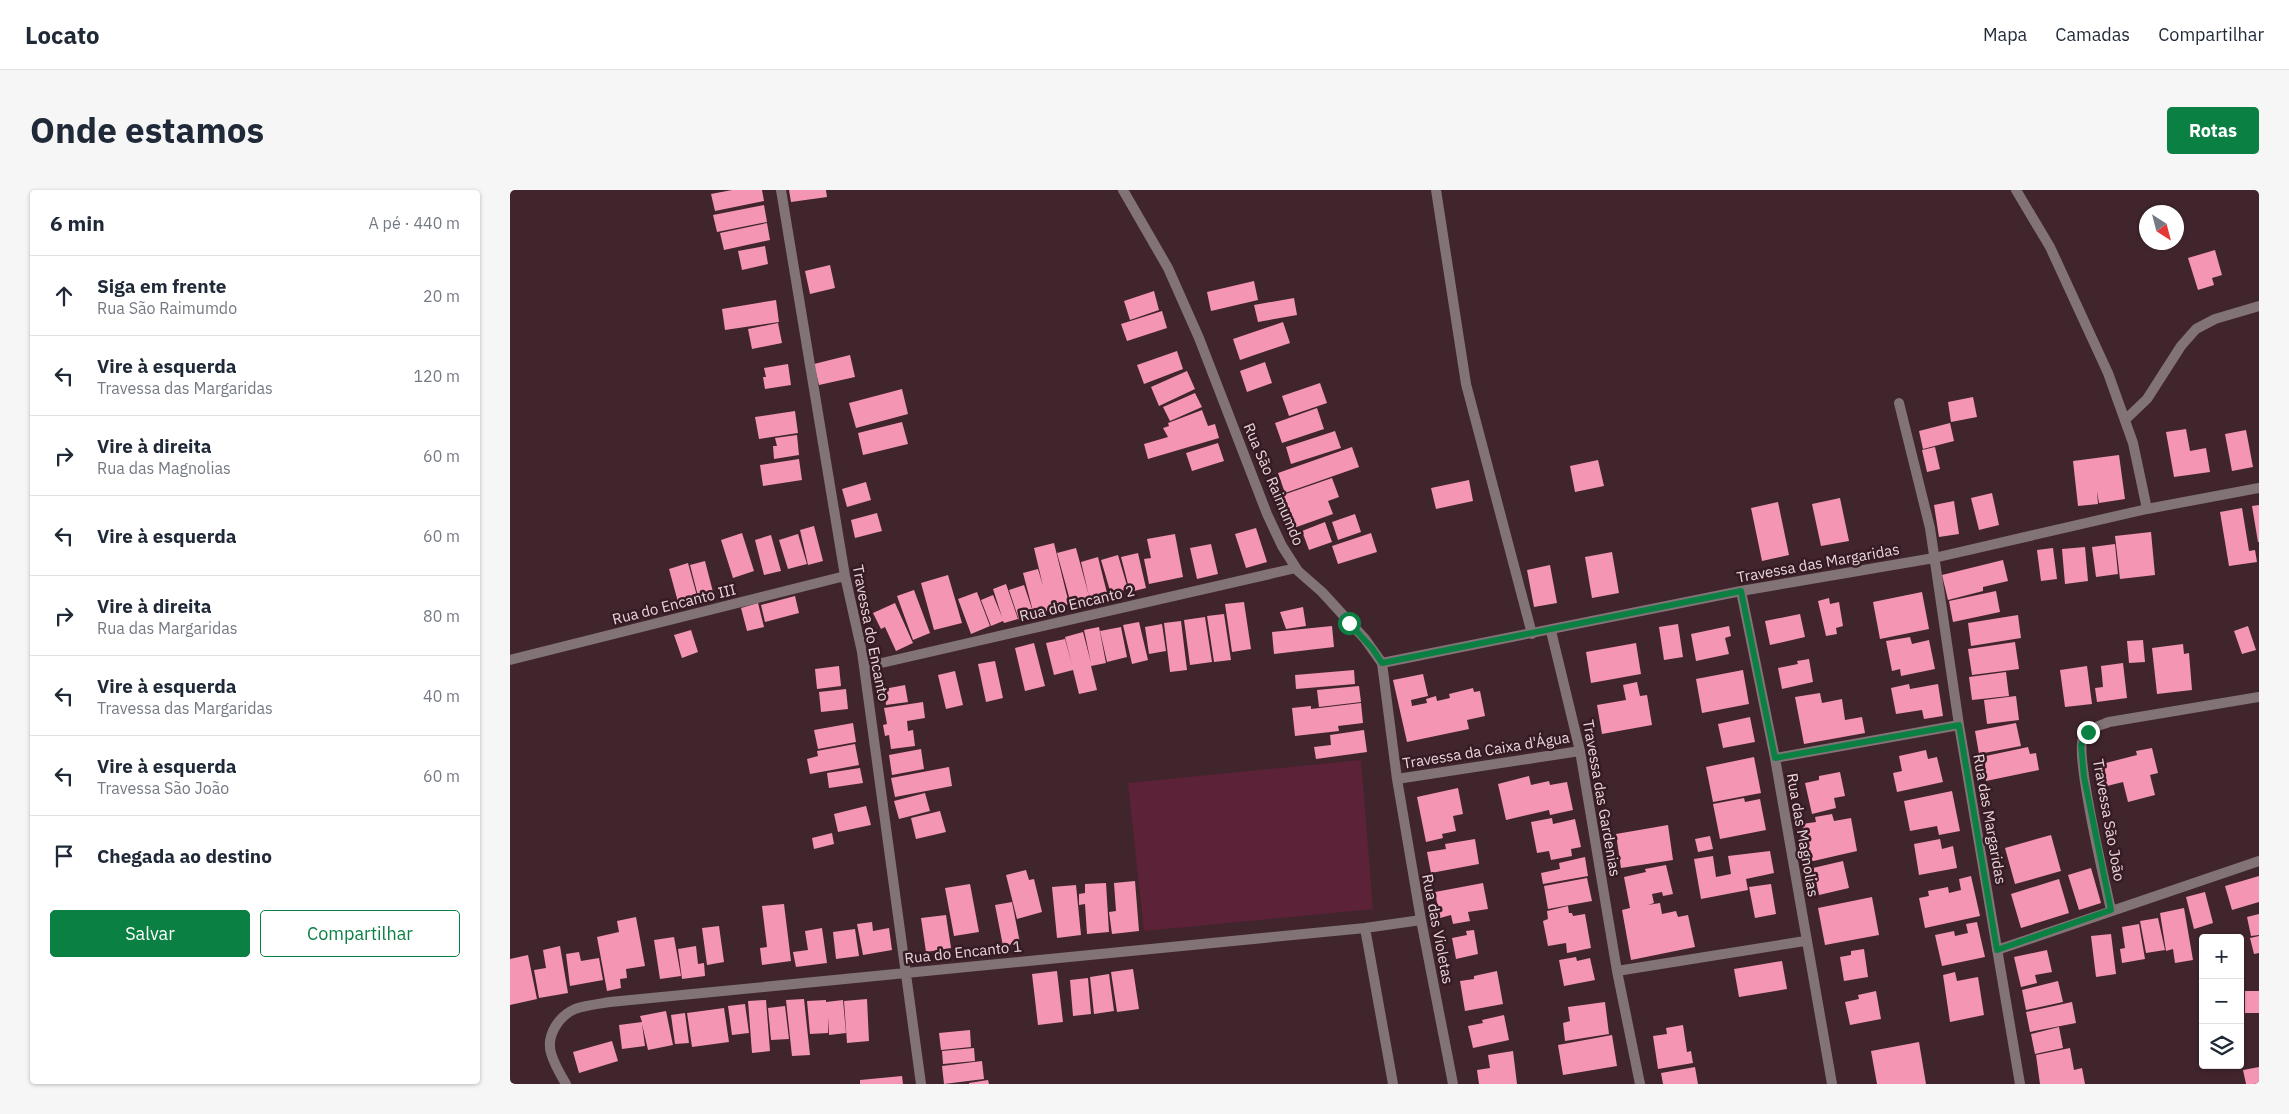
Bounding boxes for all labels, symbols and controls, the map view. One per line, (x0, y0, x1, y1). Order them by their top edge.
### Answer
text: Locato (25, 19, 100, 51)
text: Mapa (1983, 23, 2027, 46)
text: Camadas (2055, 23, 2130, 46)
text: Compartilhar (2158, 23, 2264, 46)
text: Onde estamos (30, 107, 264, 153)
button: Rotas (2167, 107, 2259, 154)
north arrow (2139, 205, 2184, 250)
text: 6 min (50, 209, 105, 237)
text: A pé · 440 m (369, 213, 460, 233)
text: Siga em frente (97, 274, 227, 298)
icon: ahead (50, 282, 78, 310)
text: 20 m (423, 286, 460, 306)
text: Rua São Raimumdo (97, 298, 237, 318)
text: Vire à esquerda (97, 354, 237, 378)
icon: left (50, 362, 78, 390)
text: 120 m (413, 366, 460, 386)
text: Travessa das Margaridas (97, 378, 273, 398)
street label: Rua São Raimumdo (1240, 420, 1308, 548)
text: Vire à direita (97, 434, 212, 458)
icon: right (50, 442, 78, 470)
text: 60 m (423, 446, 460, 466)
text: Rua das Magnolias (97, 458, 231, 478)
icon: left (50, 522, 78, 550)
text: Vire à esquerda (97, 524, 237, 548)
text: 60 m (423, 526, 460, 546)
street label: Travessa das Margaridas (1735, 539, 1901, 587)
street label: Travessa do Encanto (848, 563, 894, 703)
street label: Rua do Encanto III (610, 579, 738, 629)
street label: Rua do Encanto 2 (1017, 580, 1137, 626)
text: Vire à direita (97, 594, 212, 618)
icon: right (50, 602, 78, 630)
text: 80 m (423, 606, 460, 626)
route start (1338, 612, 1361, 635)
text: Rua das Margaridas (97, 618, 238, 638)
text: Vire à esquerda (97, 674, 237, 698)
icon: left (50, 682, 78, 710)
text: 40 m (423, 686, 460, 706)
text: Travessa das Margaridas (97, 698, 273, 718)
street label: Travessa das Gardenias (1579, 718, 1625, 878)
route end (2077, 721, 2100, 744)
street label: Travessa da Caixa d'Água (1401, 727, 1571, 773)
street label: Rua das Margaridas (1969, 752, 2011, 886)
text: Vire à esquerda (97, 754, 237, 778)
street label: Travessa São João (2089, 757, 2129, 883)
icon: left (50, 762, 78, 790)
text: 60 m (423, 766, 460, 786)
street label: Rua das Magnolias (1783, 772, 1823, 898)
text: Travessa São João (97, 778, 229, 798)
icon: arrive (50, 842, 78, 870)
text: Chegada ao destino (97, 844, 272, 868)
street label: Rua das Violetas (1418, 873, 1458, 985)
button: Salvar (50, 910, 250, 957)
button: Compartilhar (260, 910, 460, 957)
map controls (2199, 934, 2244, 1069)
button: + (2199, 934, 2244, 979)
street label: Rua do Encanto 1 (903, 936, 1023, 968)
button: − (2199, 979, 2244, 1024)
button: layers (2199, 1024, 2244, 1069)

